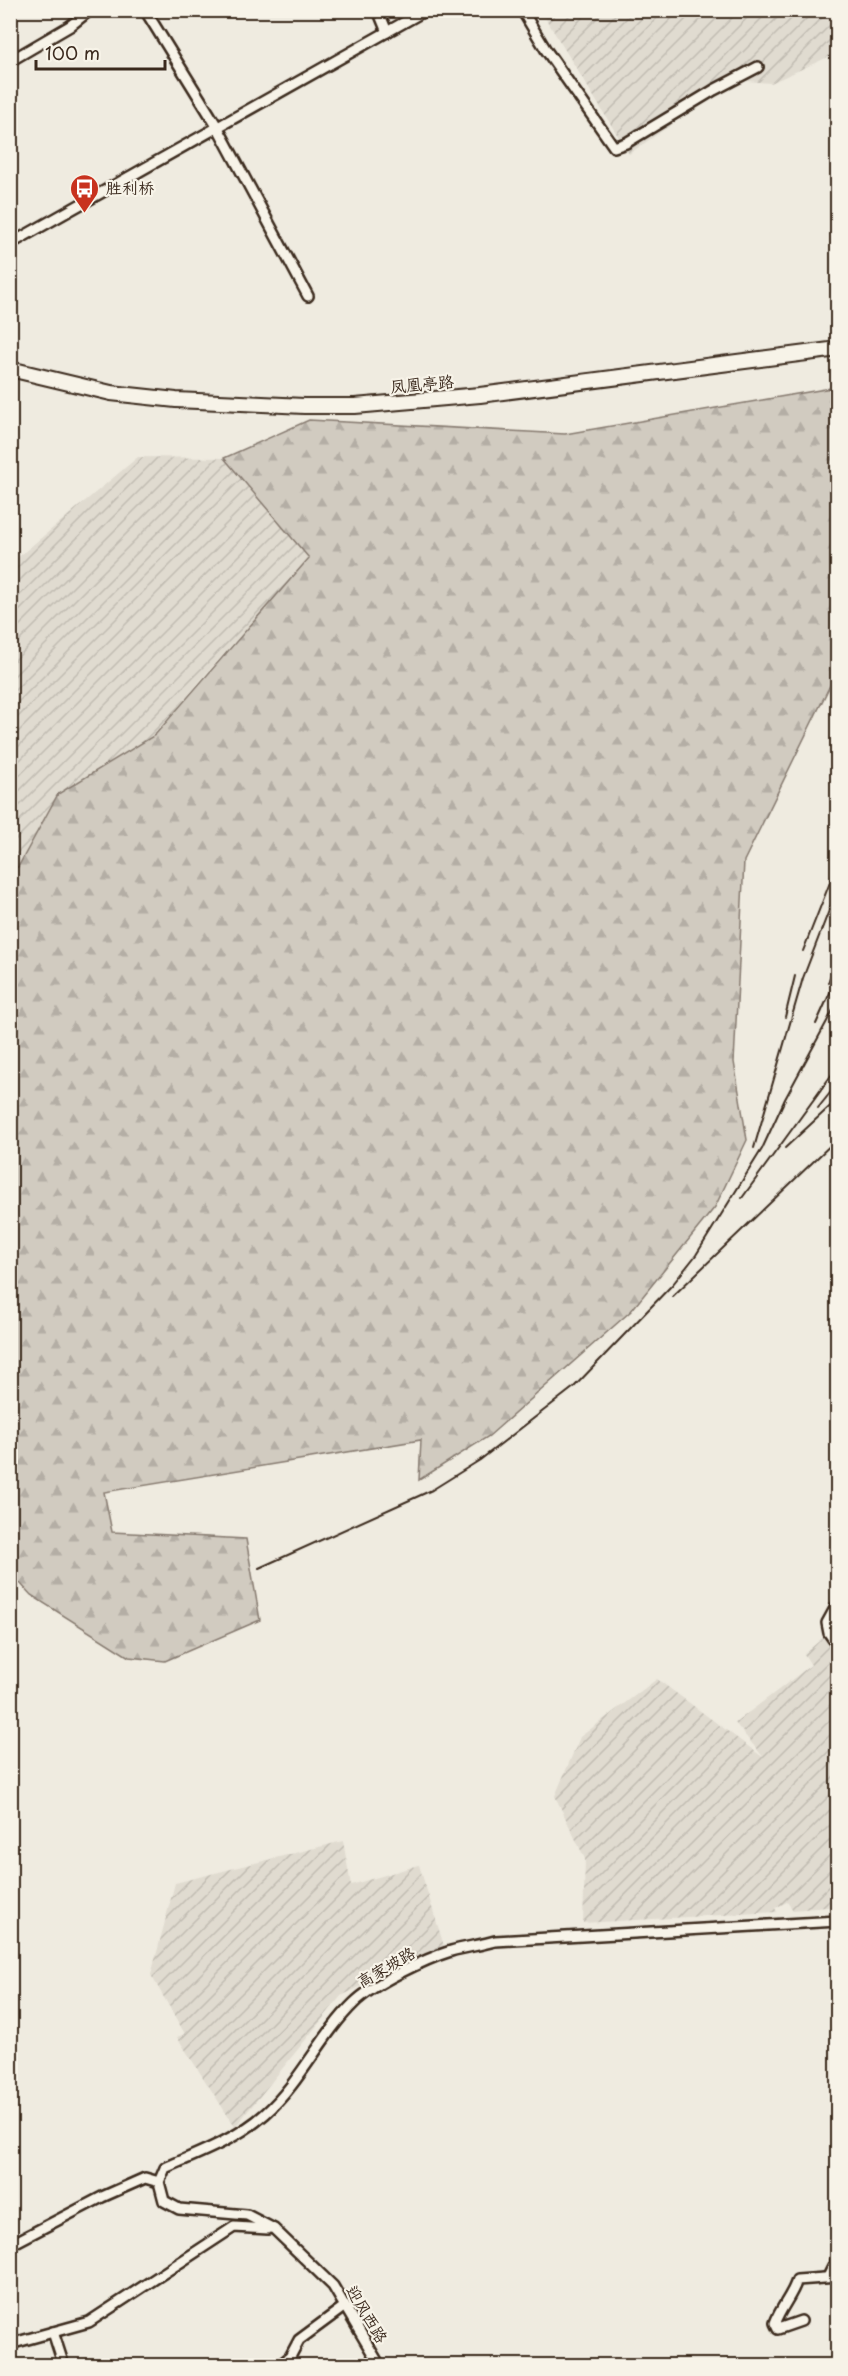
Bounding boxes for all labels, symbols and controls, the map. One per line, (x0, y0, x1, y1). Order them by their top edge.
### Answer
scale bar (36, 33, 165, 71)
text: 100 m (45, 39, 100, 66)
bus stop icon: 胜利桥 (69, 172, 101, 214)
place label: 胜利桥 (106, 175, 154, 199)
street label: 凤凰亭路 (389, 368, 455, 398)
street label: 高家坡路 (352, 1940, 419, 1993)
street label: 迎风西路 (341, 2280, 395, 2347)

